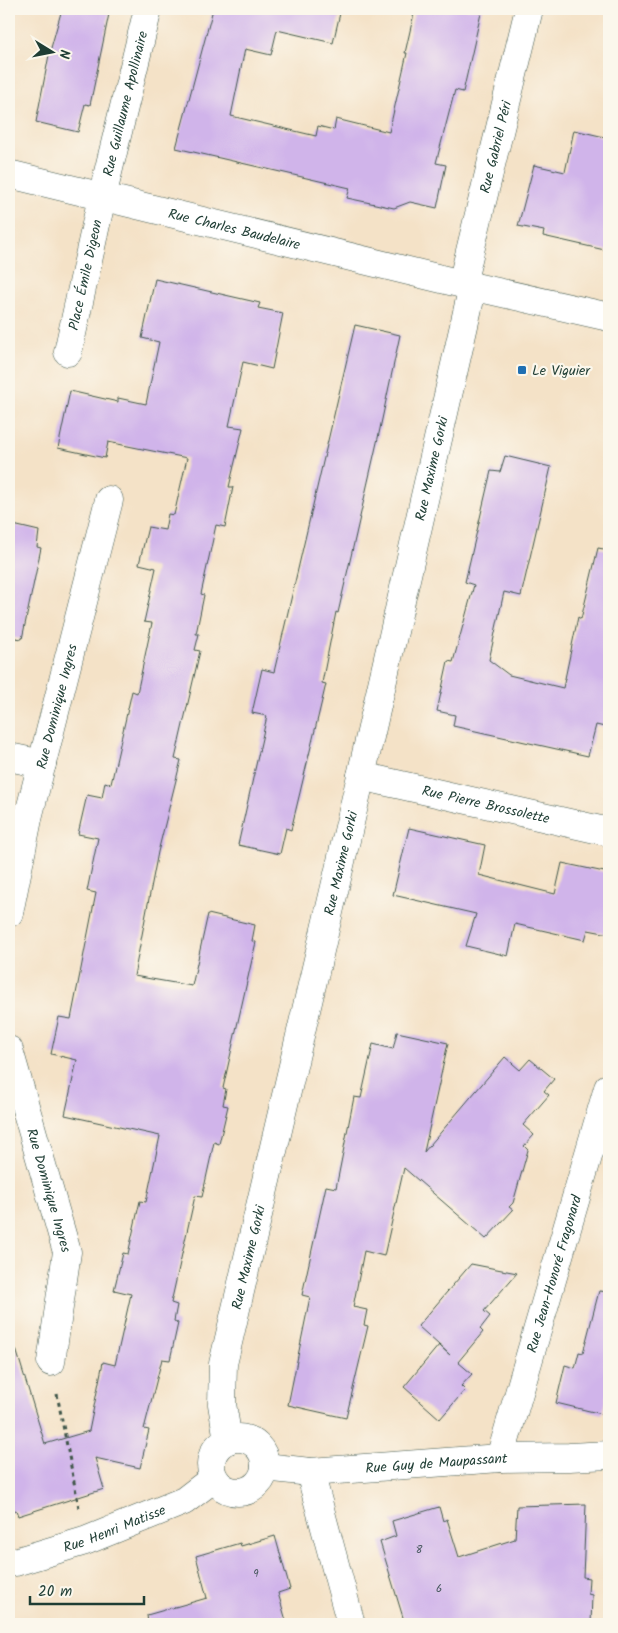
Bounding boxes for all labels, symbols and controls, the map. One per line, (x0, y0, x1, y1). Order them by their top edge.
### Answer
north arrow (28, 28, 78, 78)
street label: Rue Guillaume Apollinaire (97, 28, 154, 179)
text: N (52, 48, 75, 61)
street label: Rue Gabriel Péri (474, 98, 518, 196)
street label: Rue Charles Baudelaire (166, 203, 303, 257)
street label: Place Émile Digeon (63, 217, 109, 333)
place label: Le Viguier (532, 360, 591, 382)
marker: Le Viguier (516, 364, 528, 376)
street label: Rue Maxime Gorki (410, 414, 455, 523)
street label: Rue Dominique Ingres (31, 642, 84, 772)
street label: Rue Pierre Brossolette (420, 780, 552, 830)
street label: Rue Maxime Gorki (319, 808, 365, 918)
street label: Rue Dominique Ingres (20, 1126, 77, 1255)
street label: Rue Jean-Honoré Fragonard (521, 1191, 588, 1355)
street label: Rue Maxime Gorki (226, 1203, 272, 1312)
street label: Rue Guy de Maupassant (365, 1448, 508, 1480)
street label: Rue Henri Matisse (61, 1499, 170, 1559)
house number: 8 (416, 1541, 423, 1559)
house number: 9 (253, 1565, 259, 1583)
scale bar (30, 1573, 144, 1605)
text: 20 m (38, 1580, 72, 1604)
house number: 6 (436, 1580, 442, 1598)

